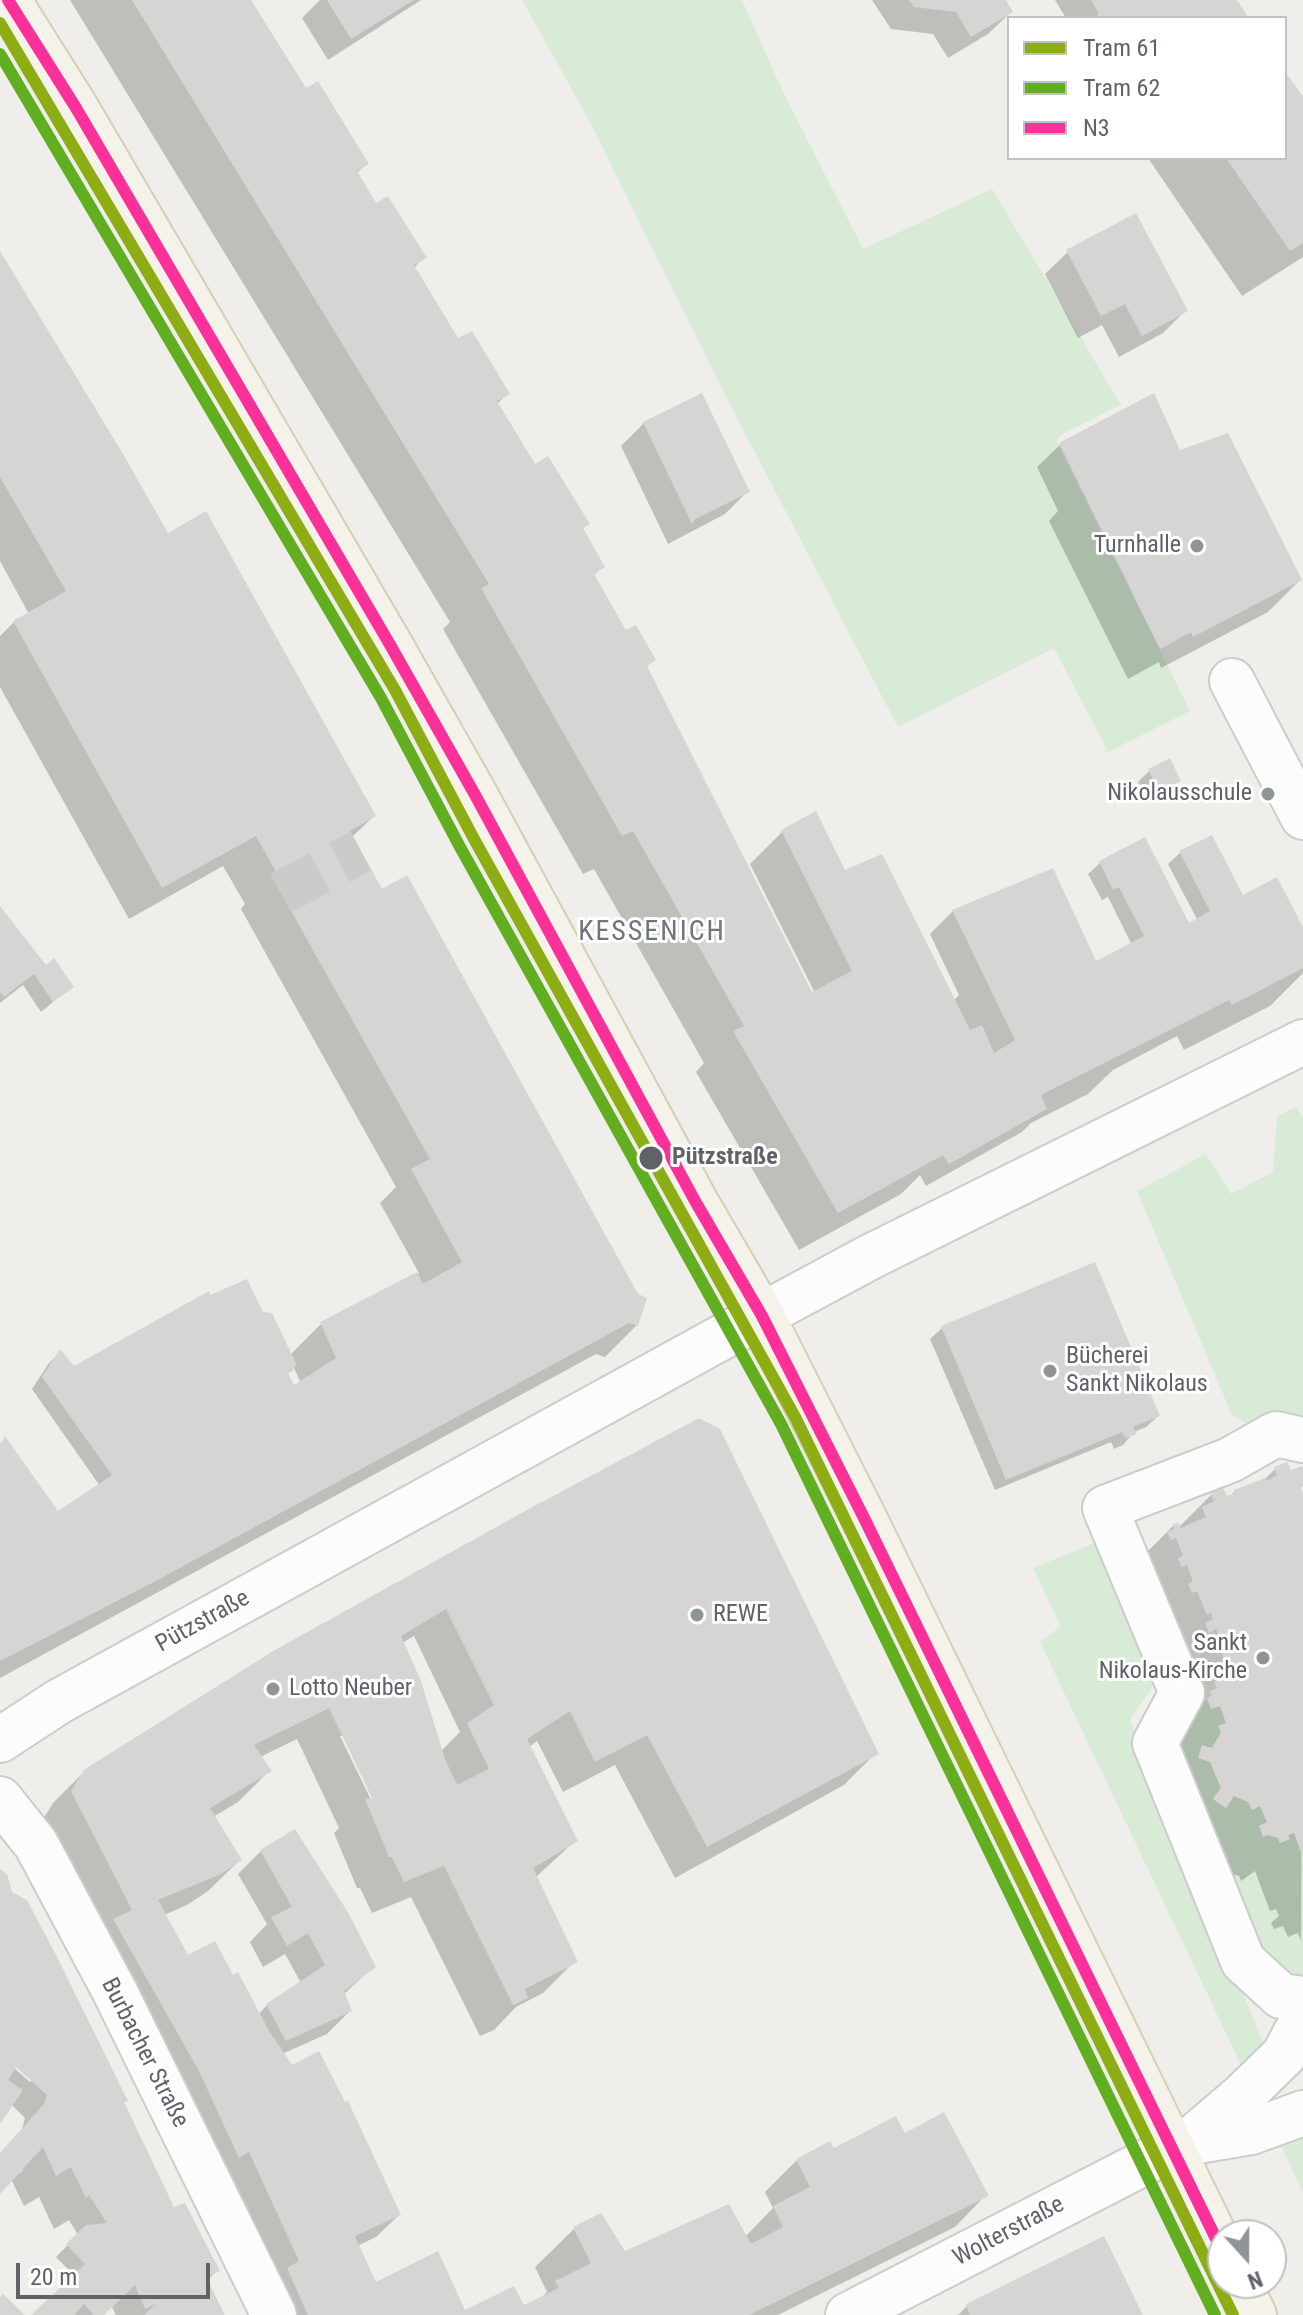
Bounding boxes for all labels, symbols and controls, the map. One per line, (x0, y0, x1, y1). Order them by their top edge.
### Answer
legend (1007, 16, 1287, 160)
text: Tram 61 (1083, 34, 1160, 62)
text: Tram 62 (1083, 74, 1160, 102)
text: N3 (1083, 114, 1110, 142)
place label: Turnhalle (1094, 532, 1181, 560)
marker: Turnhalle (1188, 537, 1206, 555)
place label: Nikolausschule (1107, 780, 1252, 808)
marker: Nikolausschule (1259, 785, 1277, 803)
district label: KESSENICH (578, 916, 726, 950)
marker: Pützstraße (637, 1144, 665, 1172)
place label: Pützstraße (672, 1144, 778, 1172)
place label: Bücherei Sankt Nikolaus (1066, 1343, 1208, 1399)
marker: Bücherei Sankt Nikolaus (1041, 1362, 1059, 1380)
street label: Pützstraße (151, 1585, 255, 1659)
place label: REWE (713, 1601, 768, 1629)
marker: REWE (688, 1606, 706, 1624)
place label: Sankt Nikolaus-Kirche (1099, 1630, 1247, 1686)
marker: Sankt Nikolaus-Kirche (1254, 1649, 1272, 1667)
place label: Lotto Neuber (289, 1675, 412, 1703)
marker: Lotto Neuber (264, 1680, 282, 1698)
street label: Burbacher Straße (94, 1974, 194, 2132)
street label: Wolterstraße (949, 2191, 1069, 2273)
north arrow (1207, 2219, 1287, 2299)
scale bar (20, 2247, 214, 2297)
text: 20 m (30, 2263, 77, 2291)
text: N (1244, 2266, 1266, 2294)

